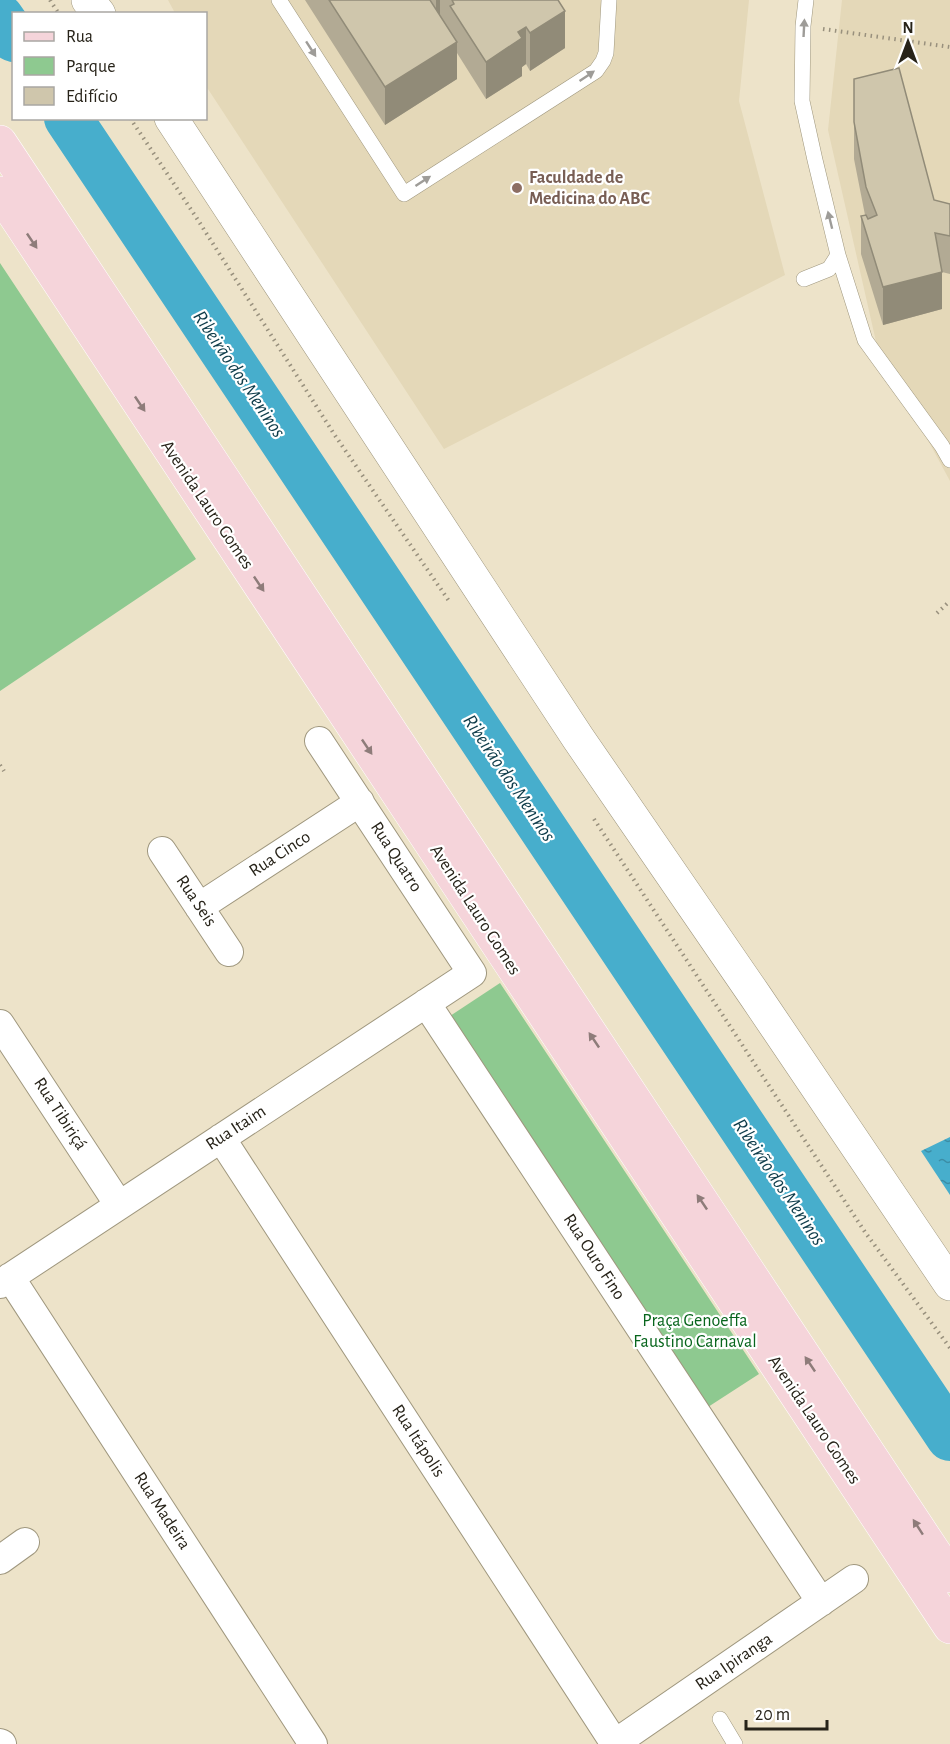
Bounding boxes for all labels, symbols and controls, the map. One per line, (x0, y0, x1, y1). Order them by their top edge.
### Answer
legend (12, 12, 207, 120)
north arrow (878, 12, 938, 72)
one-way arrow (799, 19, 808, 38)
text: N (902, 20, 914, 36)
text: Rua (66, 28, 93, 46)
one-way arrow (305, 41, 316, 57)
text: Parque (66, 58, 115, 76)
one-way arrow (579, 70, 595, 82)
text: Edifício (66, 88, 118, 106)
place label: Faculdade de Medicina do ABC (529, 169, 651, 208)
one-way arrow (415, 176, 431, 187)
marker: Faculdade de Medicina do ABC (510, 181, 524, 195)
one-way arrow (824, 211, 834, 229)
one-way arrow (27, 233, 38, 250)
water label: Ribeirão dos Meninos (189, 307, 289, 442)
one-way arrow (134, 396, 145, 412)
street label: Avenida Lauro Gomes (157, 437, 257, 573)
one-way arrow (254, 576, 265, 592)
water label: Ribeirão dos Meninos (459, 711, 559, 846)
one-way arrow (361, 738, 373, 754)
street label: Rua Quatro (367, 819, 425, 895)
street label: Rua Cinco (246, 828, 314, 880)
street label: Avenida Lauro Gomes (426, 842, 524, 978)
street label: Rua Seis (172, 872, 220, 930)
one-way arrow (588, 1032, 600, 1048)
street label: Rua Tibiriçá (30, 1075, 90, 1153)
street label: Rua Itaim (203, 1102, 269, 1154)
water label: Ribeirão dos Meninos (729, 1115, 829, 1250)
one-way arrow (697, 1194, 708, 1210)
street label: Rua Ouro Fino (560, 1211, 628, 1303)
park label: Praça Genoeffa Faustino Carnaval (633, 1312, 757, 1351)
street label: Avenida Lauro Gomes (764, 1352, 864, 1488)
one-way arrow (805, 1356, 816, 1372)
street label: Rua Itápolis (388, 1402, 448, 1480)
street label: Rua Madeira (130, 1469, 194, 1553)
one-way arrow (913, 1519, 924, 1535)
street label: Rua Ipiranga (692, 1630, 776, 1694)
scale bar (746, 1693, 827, 1731)
text: 20 m (755, 1706, 790, 1724)

